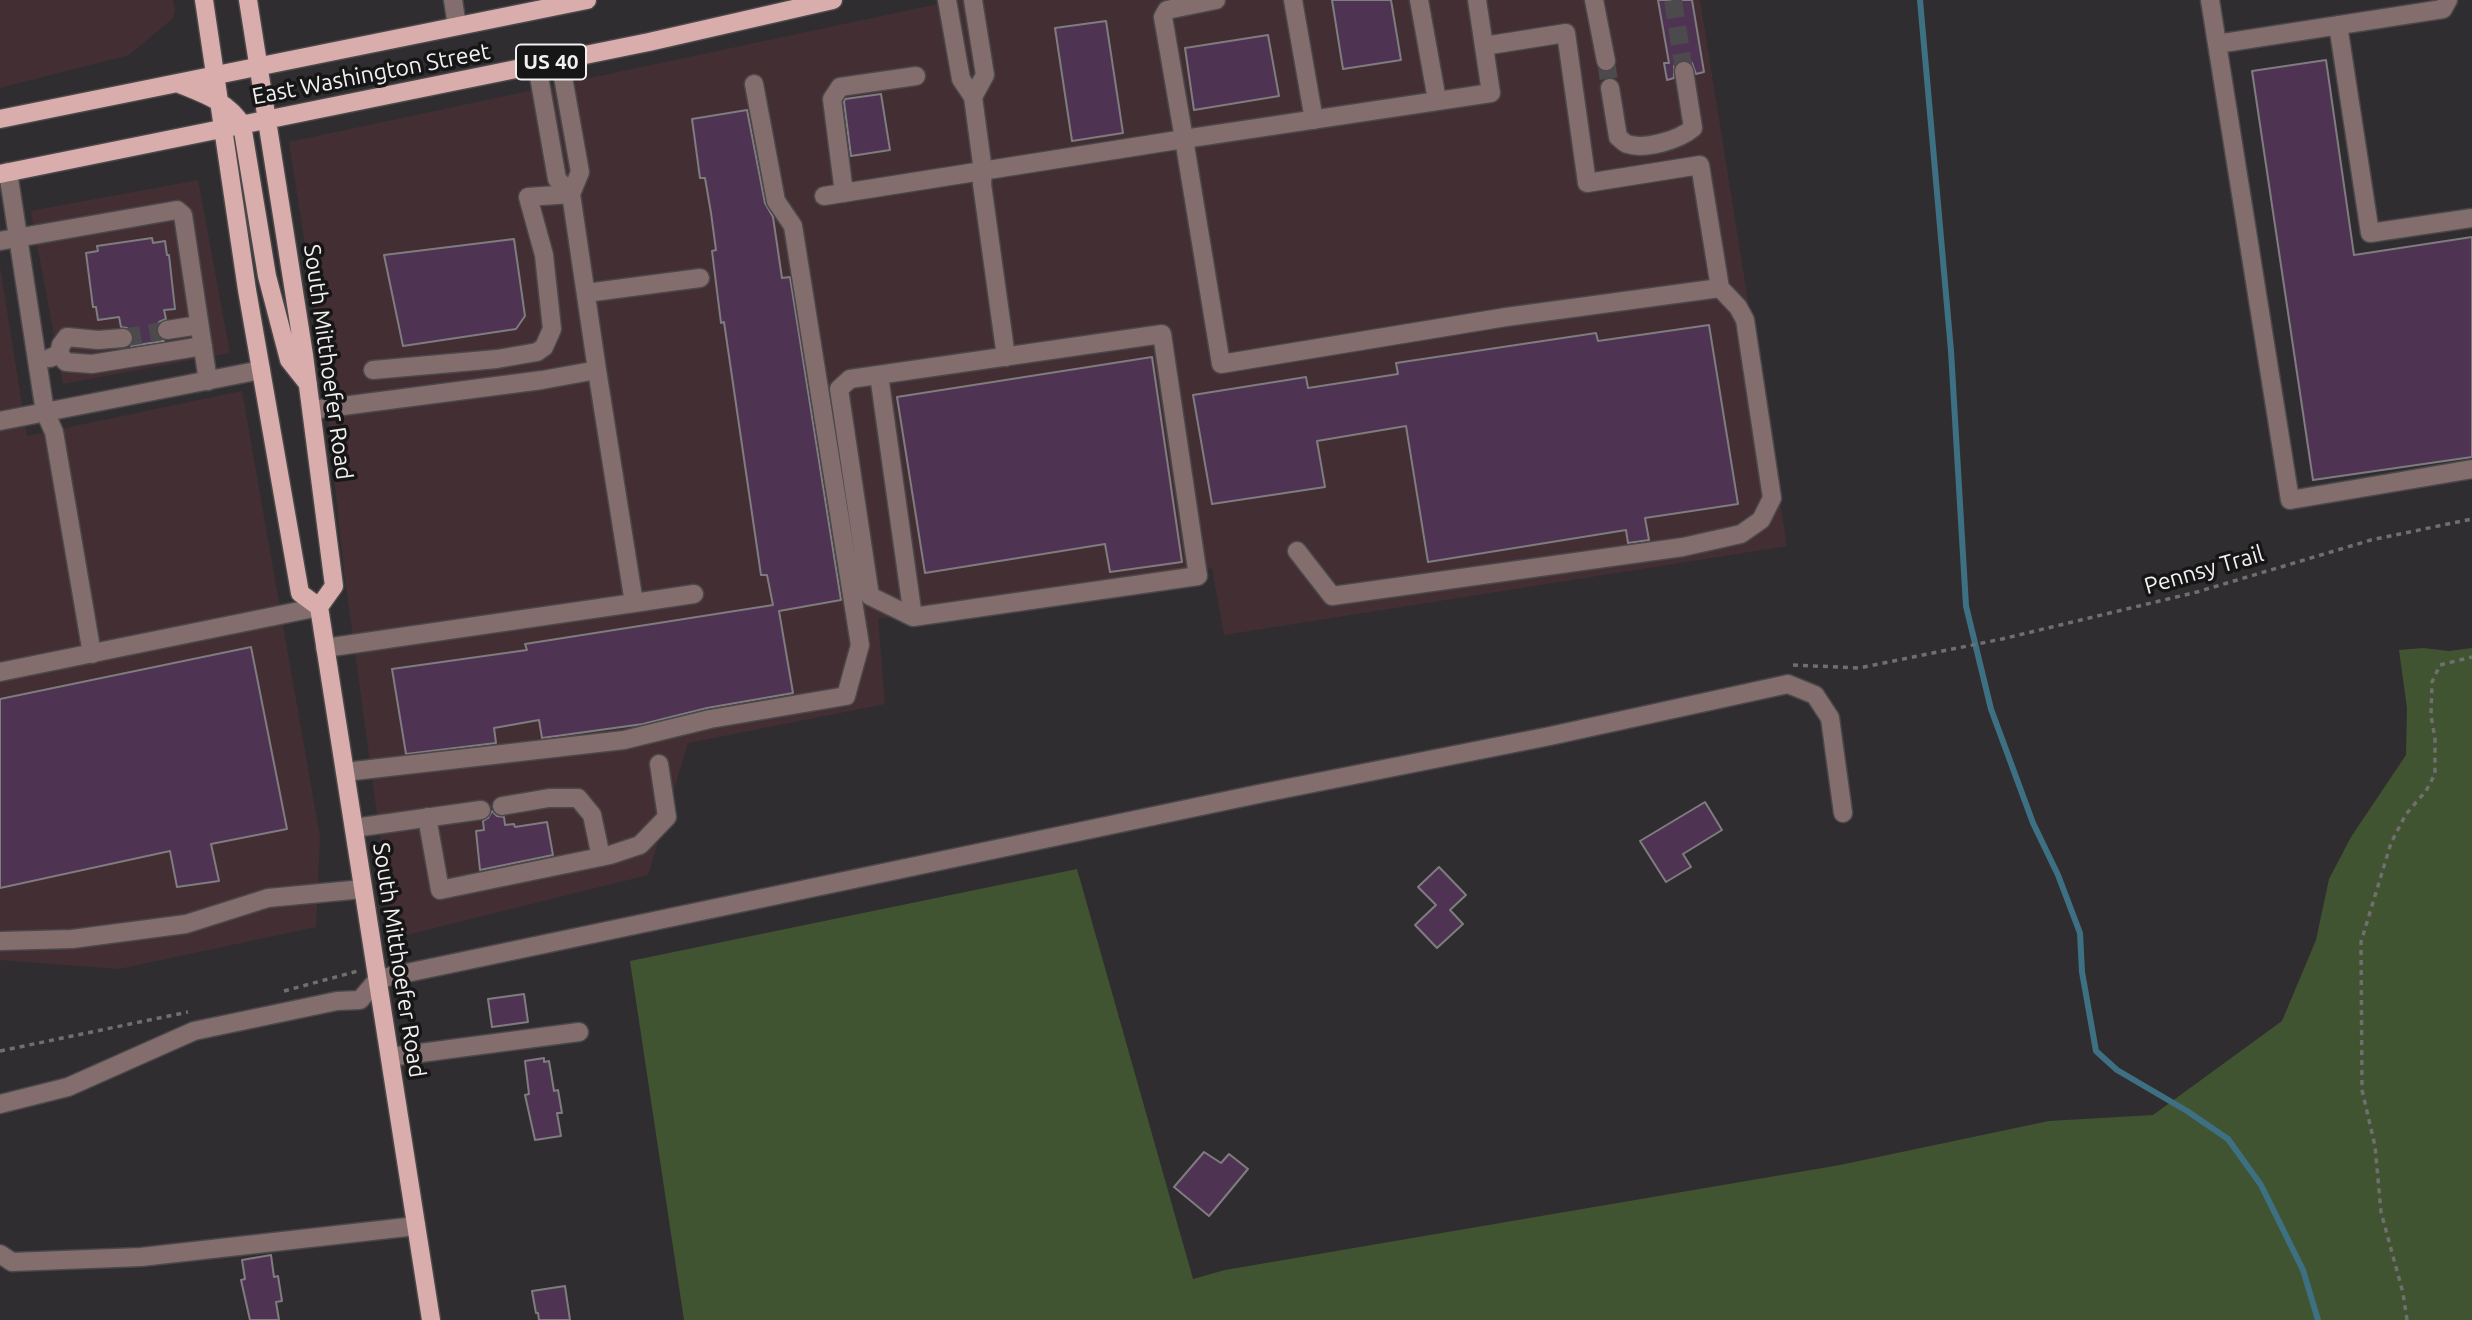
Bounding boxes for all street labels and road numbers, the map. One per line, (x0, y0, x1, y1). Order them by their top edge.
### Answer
street label: East Washington Street (250, 37, 492, 111)
road number: US 40 (516, 44, 586, 80)
street label: South Mitthoefer Road (298, 243, 358, 481)
street label: Pennsy Trail (2141, 540, 2267, 600)
street label: South Mitthoefer Road (367, 841, 431, 1079)

